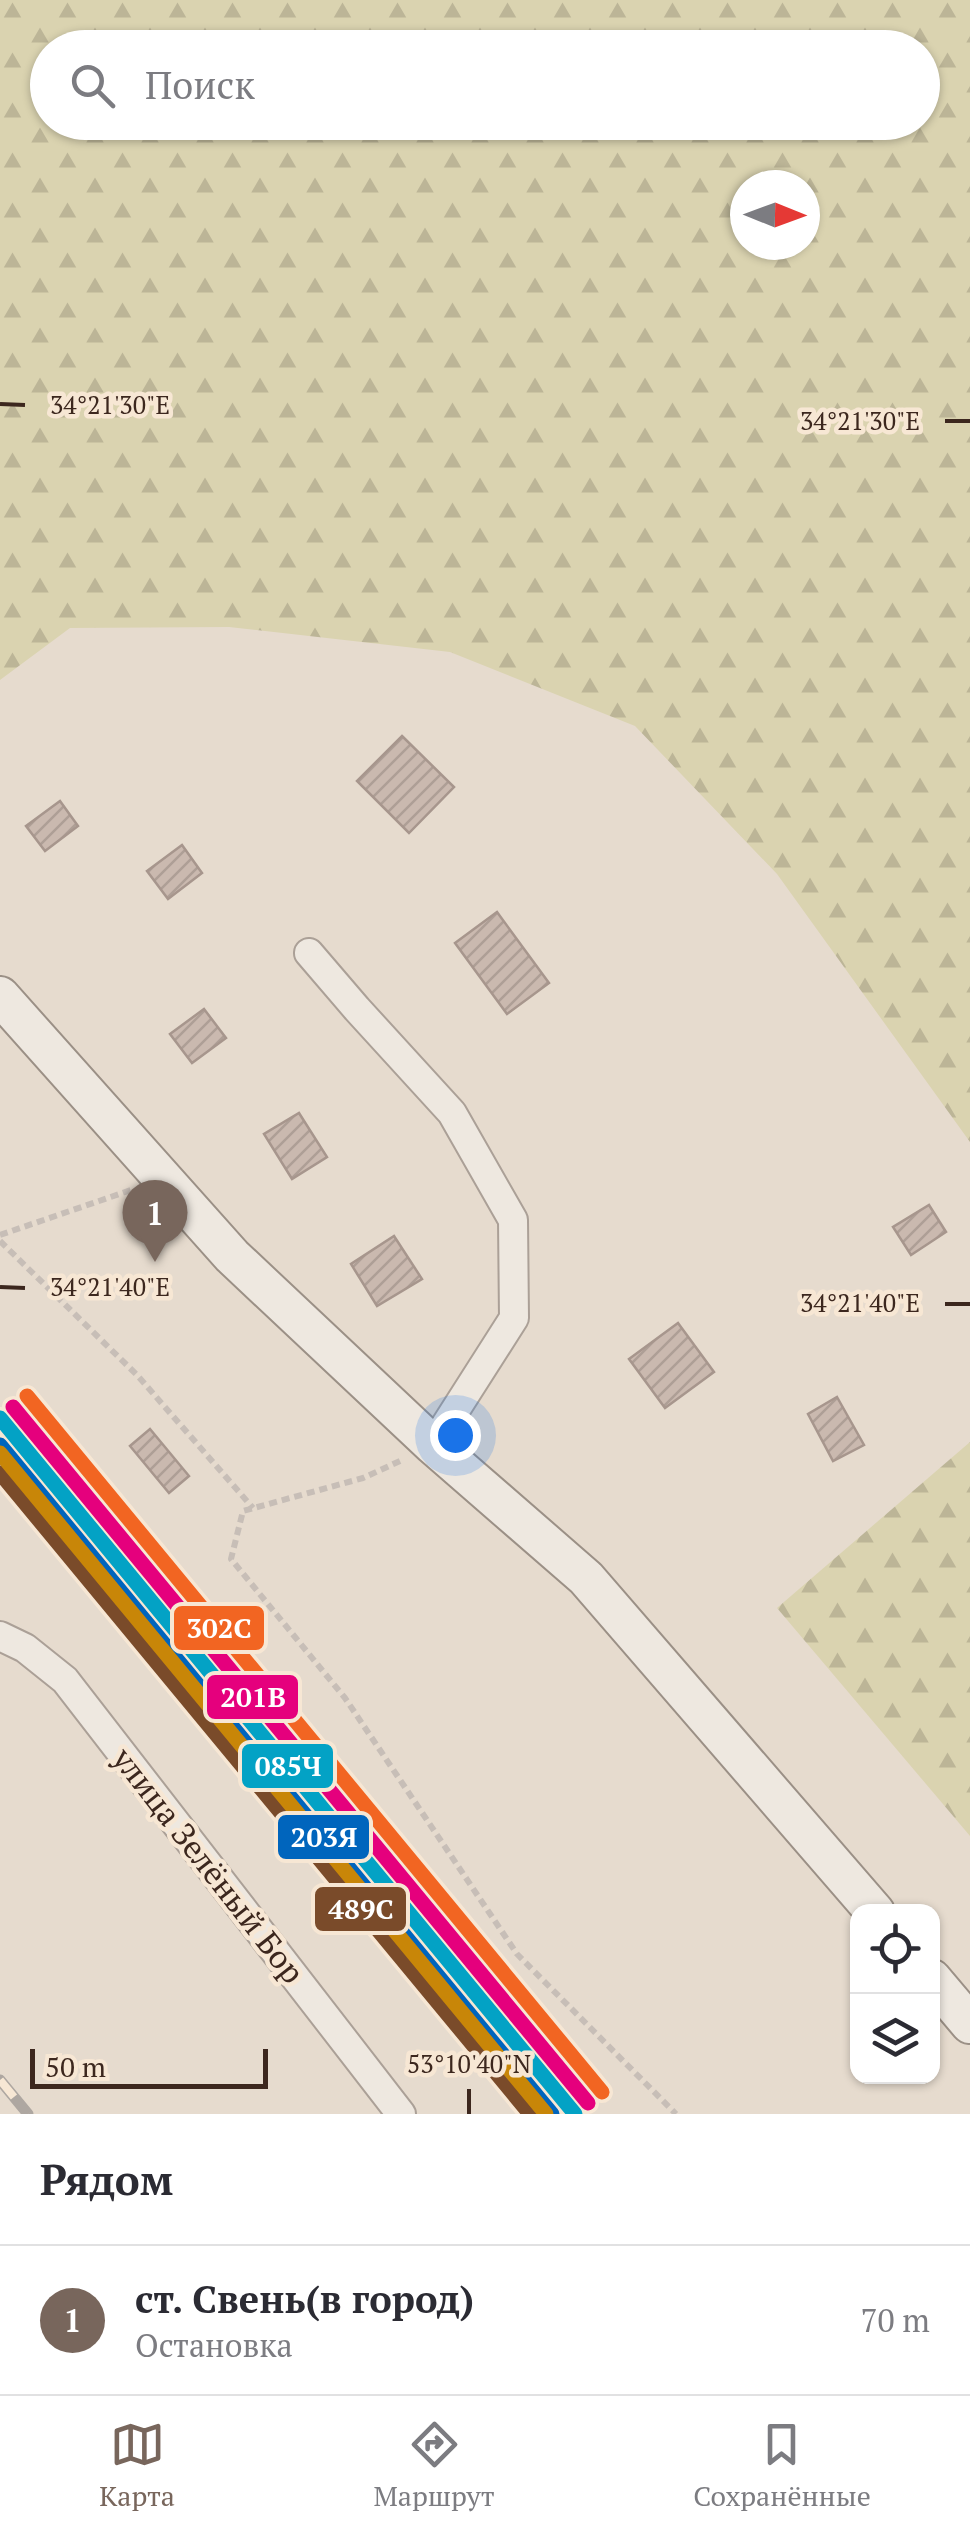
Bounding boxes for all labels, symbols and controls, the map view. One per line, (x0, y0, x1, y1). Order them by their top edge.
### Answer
search box (30, 30, 940, 140)
icon: search (65, 58, 120, 113)
text: Поиск (145, 60, 255, 110)
north arrow (730, 170, 820, 260)
text: 34°21'30"E (50, 388, 170, 421)
text: 34°21'30"E (800, 404, 920, 437)
pin: 1 (122, 1180, 188, 1262)
text: 34°21'40"E (50, 1270, 170, 1303)
text: 34°21'40"E (800, 1286, 920, 1319)
your location (430, 1410, 481, 1461)
line badge: 302С (172, 1604, 266, 1652)
text: 302С (186, 1609, 252, 1646)
line badge: 201В (205, 1673, 300, 1721)
text: 201В (220, 1678, 286, 1715)
street label: улица Зелёный Бор (103, 1738, 314, 1992)
line badge: 085Ч (240, 1742, 335, 1790)
text: 085Ч (255, 1747, 321, 1784)
line badge: 203Я (276, 1813, 371, 1861)
text: 203Я (291, 1818, 357, 1855)
line badge: 489С (313, 1885, 408, 1933)
text: 489С (328, 1890, 394, 1927)
map controls (850, 1904, 940, 2084)
button: locate (850, 1904, 940, 1994)
button: layers (850, 1994, 940, 2084)
scale bar (30, 2044, 268, 2088)
text: 53°10'40"N (407, 2047, 531, 2080)
text: 50 m (45, 2048, 106, 2085)
text: Рядом (40, 2151, 173, 2207)
text: ст. Свень(в город) (135, 2274, 474, 2324)
text: 1 (63, 2299, 82, 2341)
text: 70 m (860, 2299, 930, 2341)
text: Остановка (135, 2324, 293, 2366)
tab: Карта (99, 2417, 175, 2514)
tab: Маршрут (373, 2417, 495, 2514)
tab: Сохранённые (693, 2417, 871, 2514)

